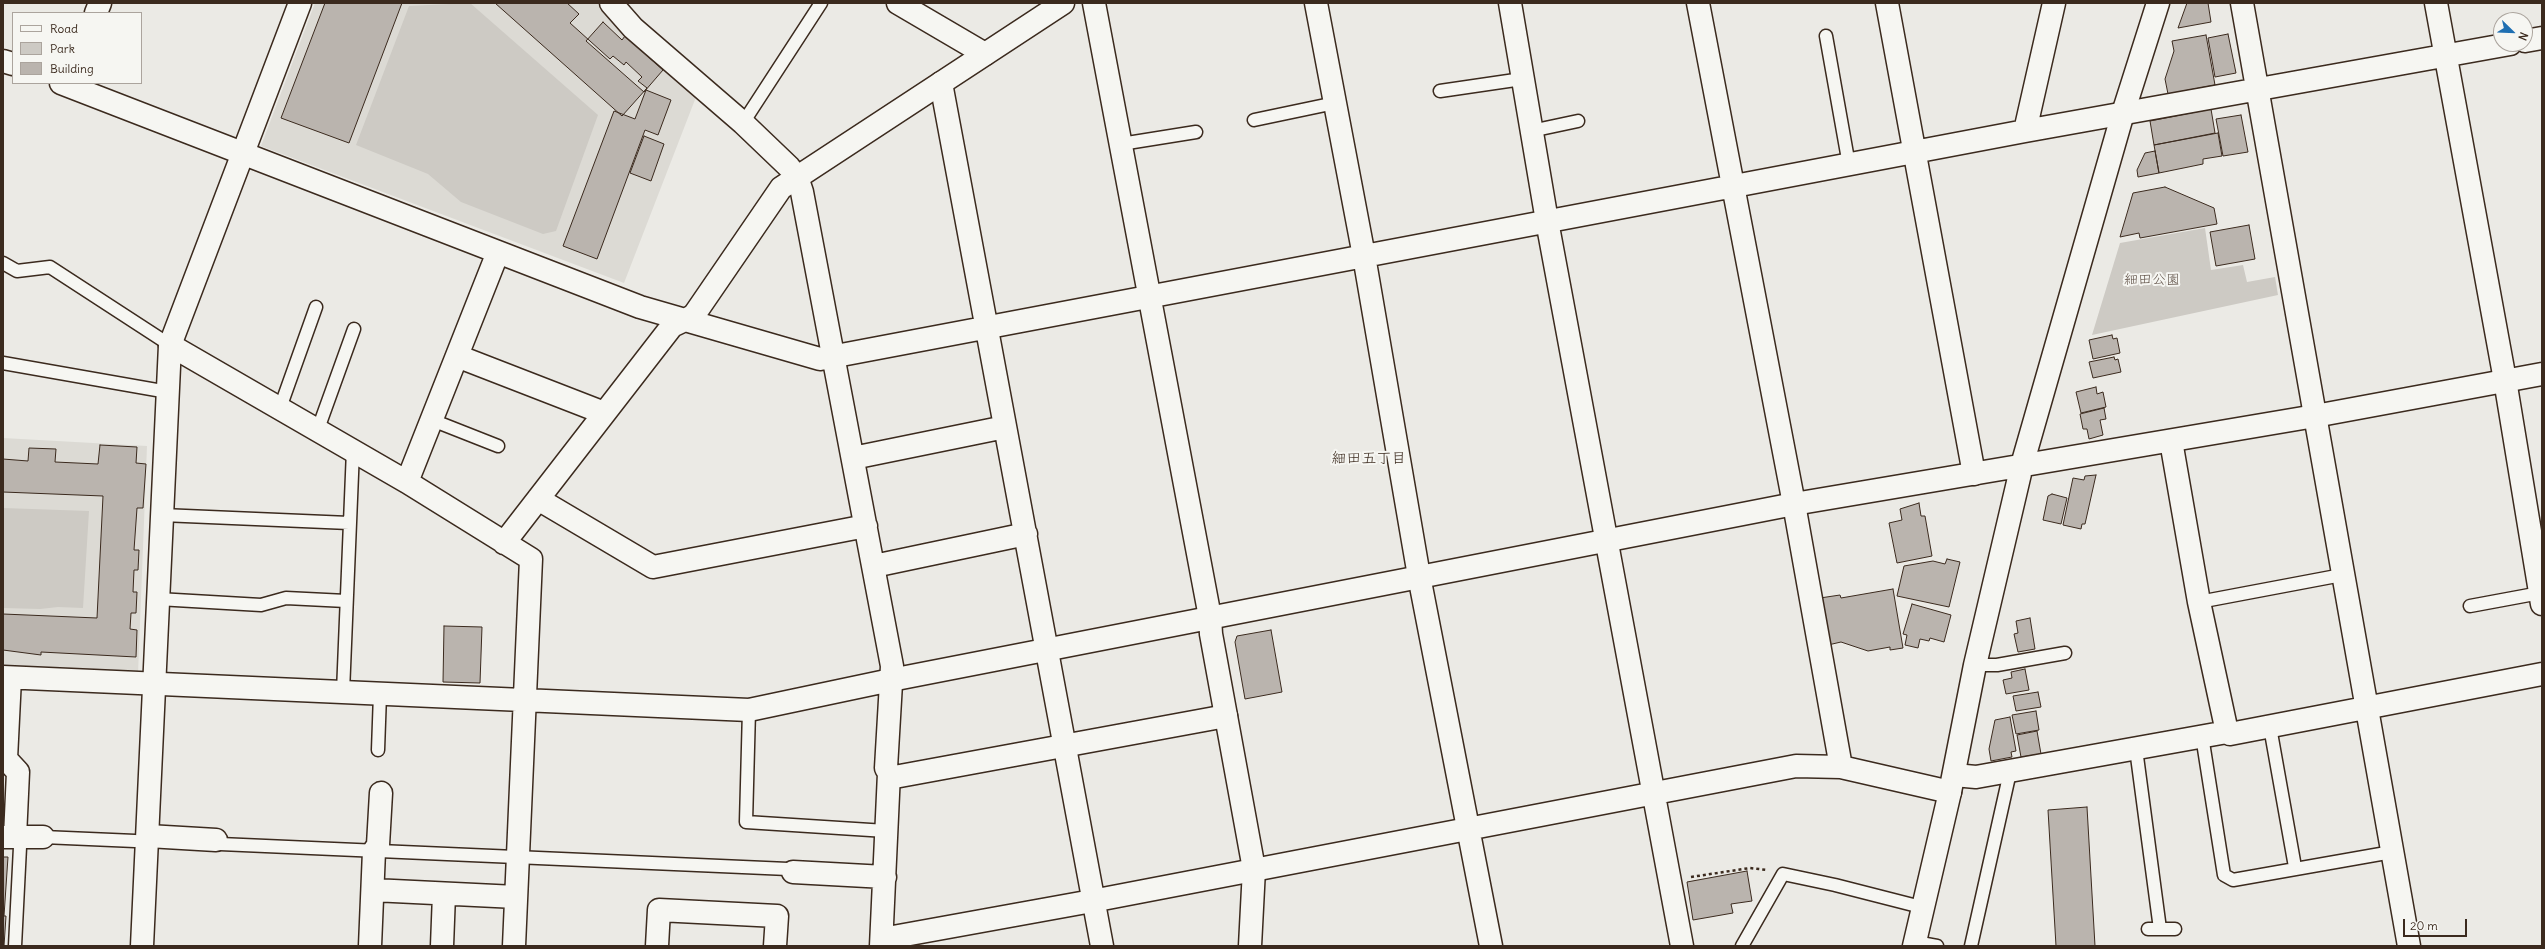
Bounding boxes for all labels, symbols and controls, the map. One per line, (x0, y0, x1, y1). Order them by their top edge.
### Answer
legend (12, 12, 142, 84)
north arrow (2493, 12, 2533, 52)
text: Road (50, 21, 78, 36)
text: N (2515, 30, 2531, 43)
text: Park (50, 41, 75, 56)
text: Building (50, 61, 94, 76)
park label: 細田公園 (2124, 272, 2180, 288)
district label: 細田五丁目 (1332, 450, 1406, 468)
scale bar (2405, 911, 2469, 937)
text: 20 m (2410, 918, 2438, 933)

